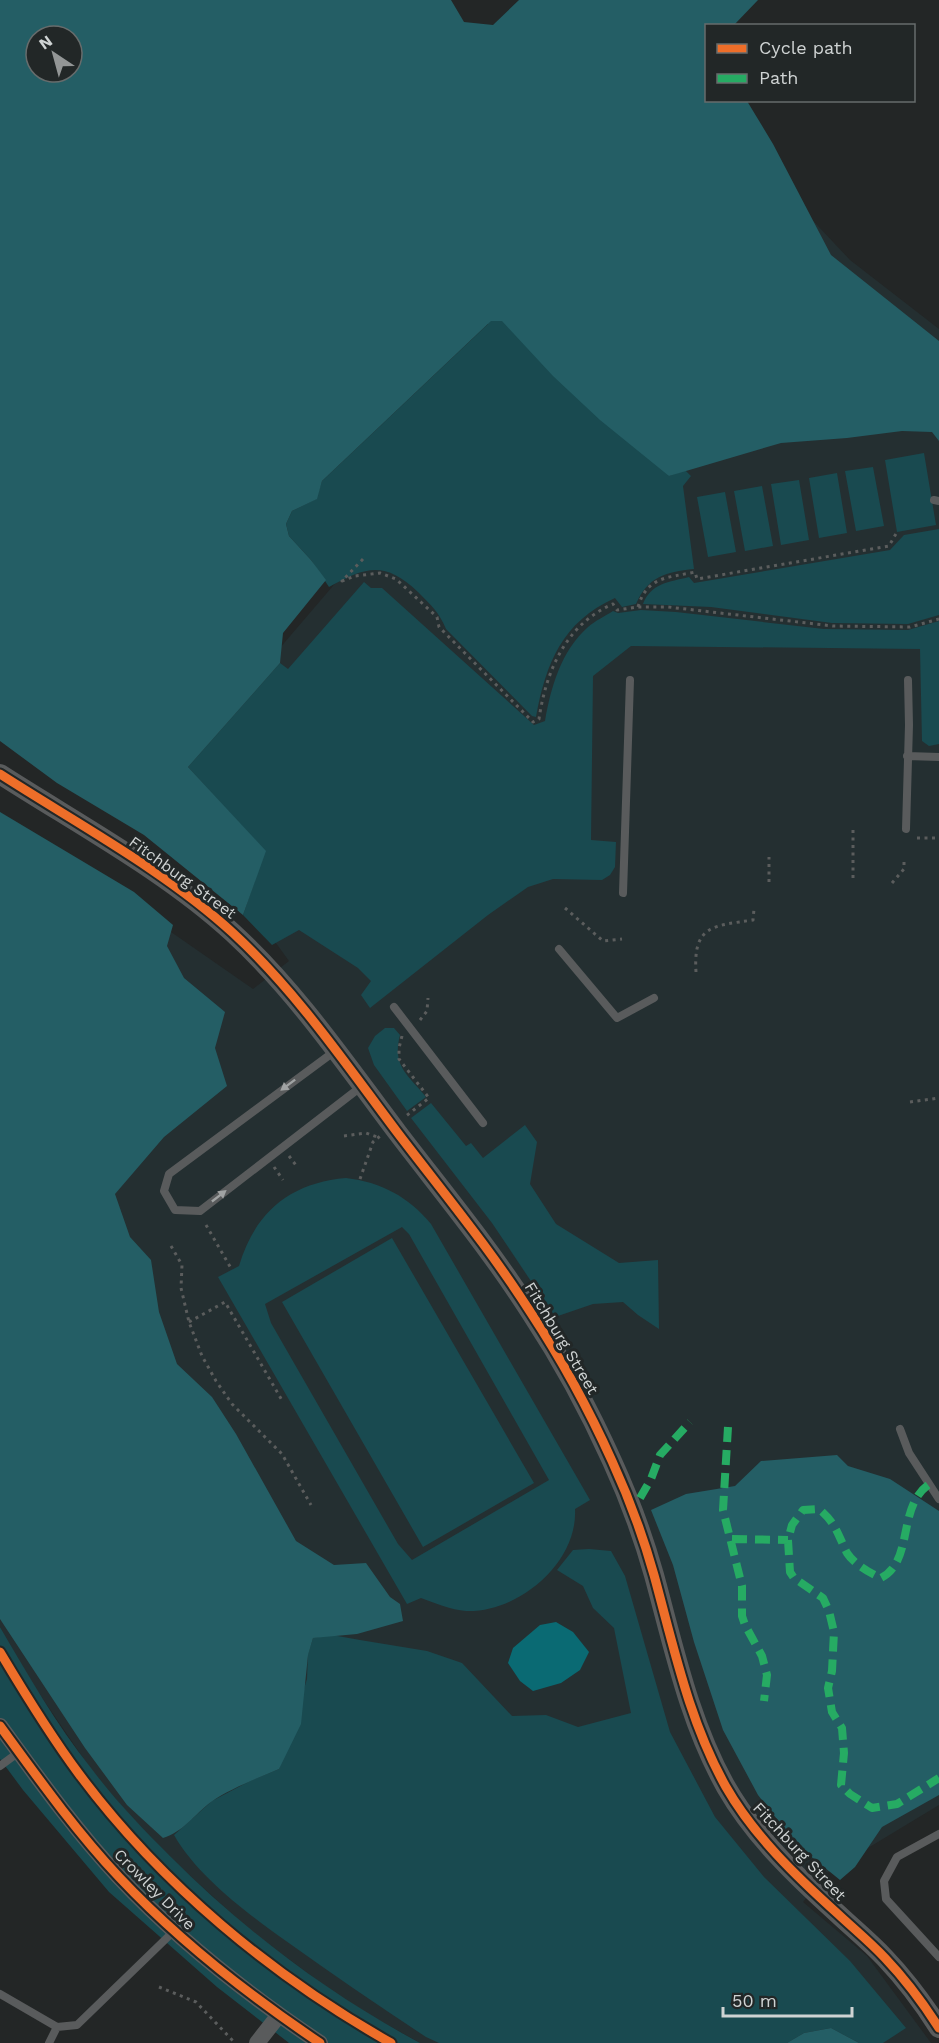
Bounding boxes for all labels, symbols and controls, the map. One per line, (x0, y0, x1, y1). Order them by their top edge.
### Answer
north arrow (24, 24, 84, 84)
legend (705, 24, 915, 102)
text: N (35, 31, 56, 53)
text: Cycle path (759, 37, 853, 58)
text: Path (759, 67, 799, 88)
street label: Fitchburg Street (125, 832, 240, 923)
one-way arrow (281, 1079, 296, 1091)
one-way arrow (211, 1190, 227, 1202)
street label: Fitchburg Street (521, 1279, 603, 1398)
street label: Fitchburg Street (749, 1798, 850, 1905)
street label: Crowley Drive (110, 1845, 199, 1934)
scale bar (723, 1980, 852, 2018)
text: 50 m (732, 1990, 777, 2011)

